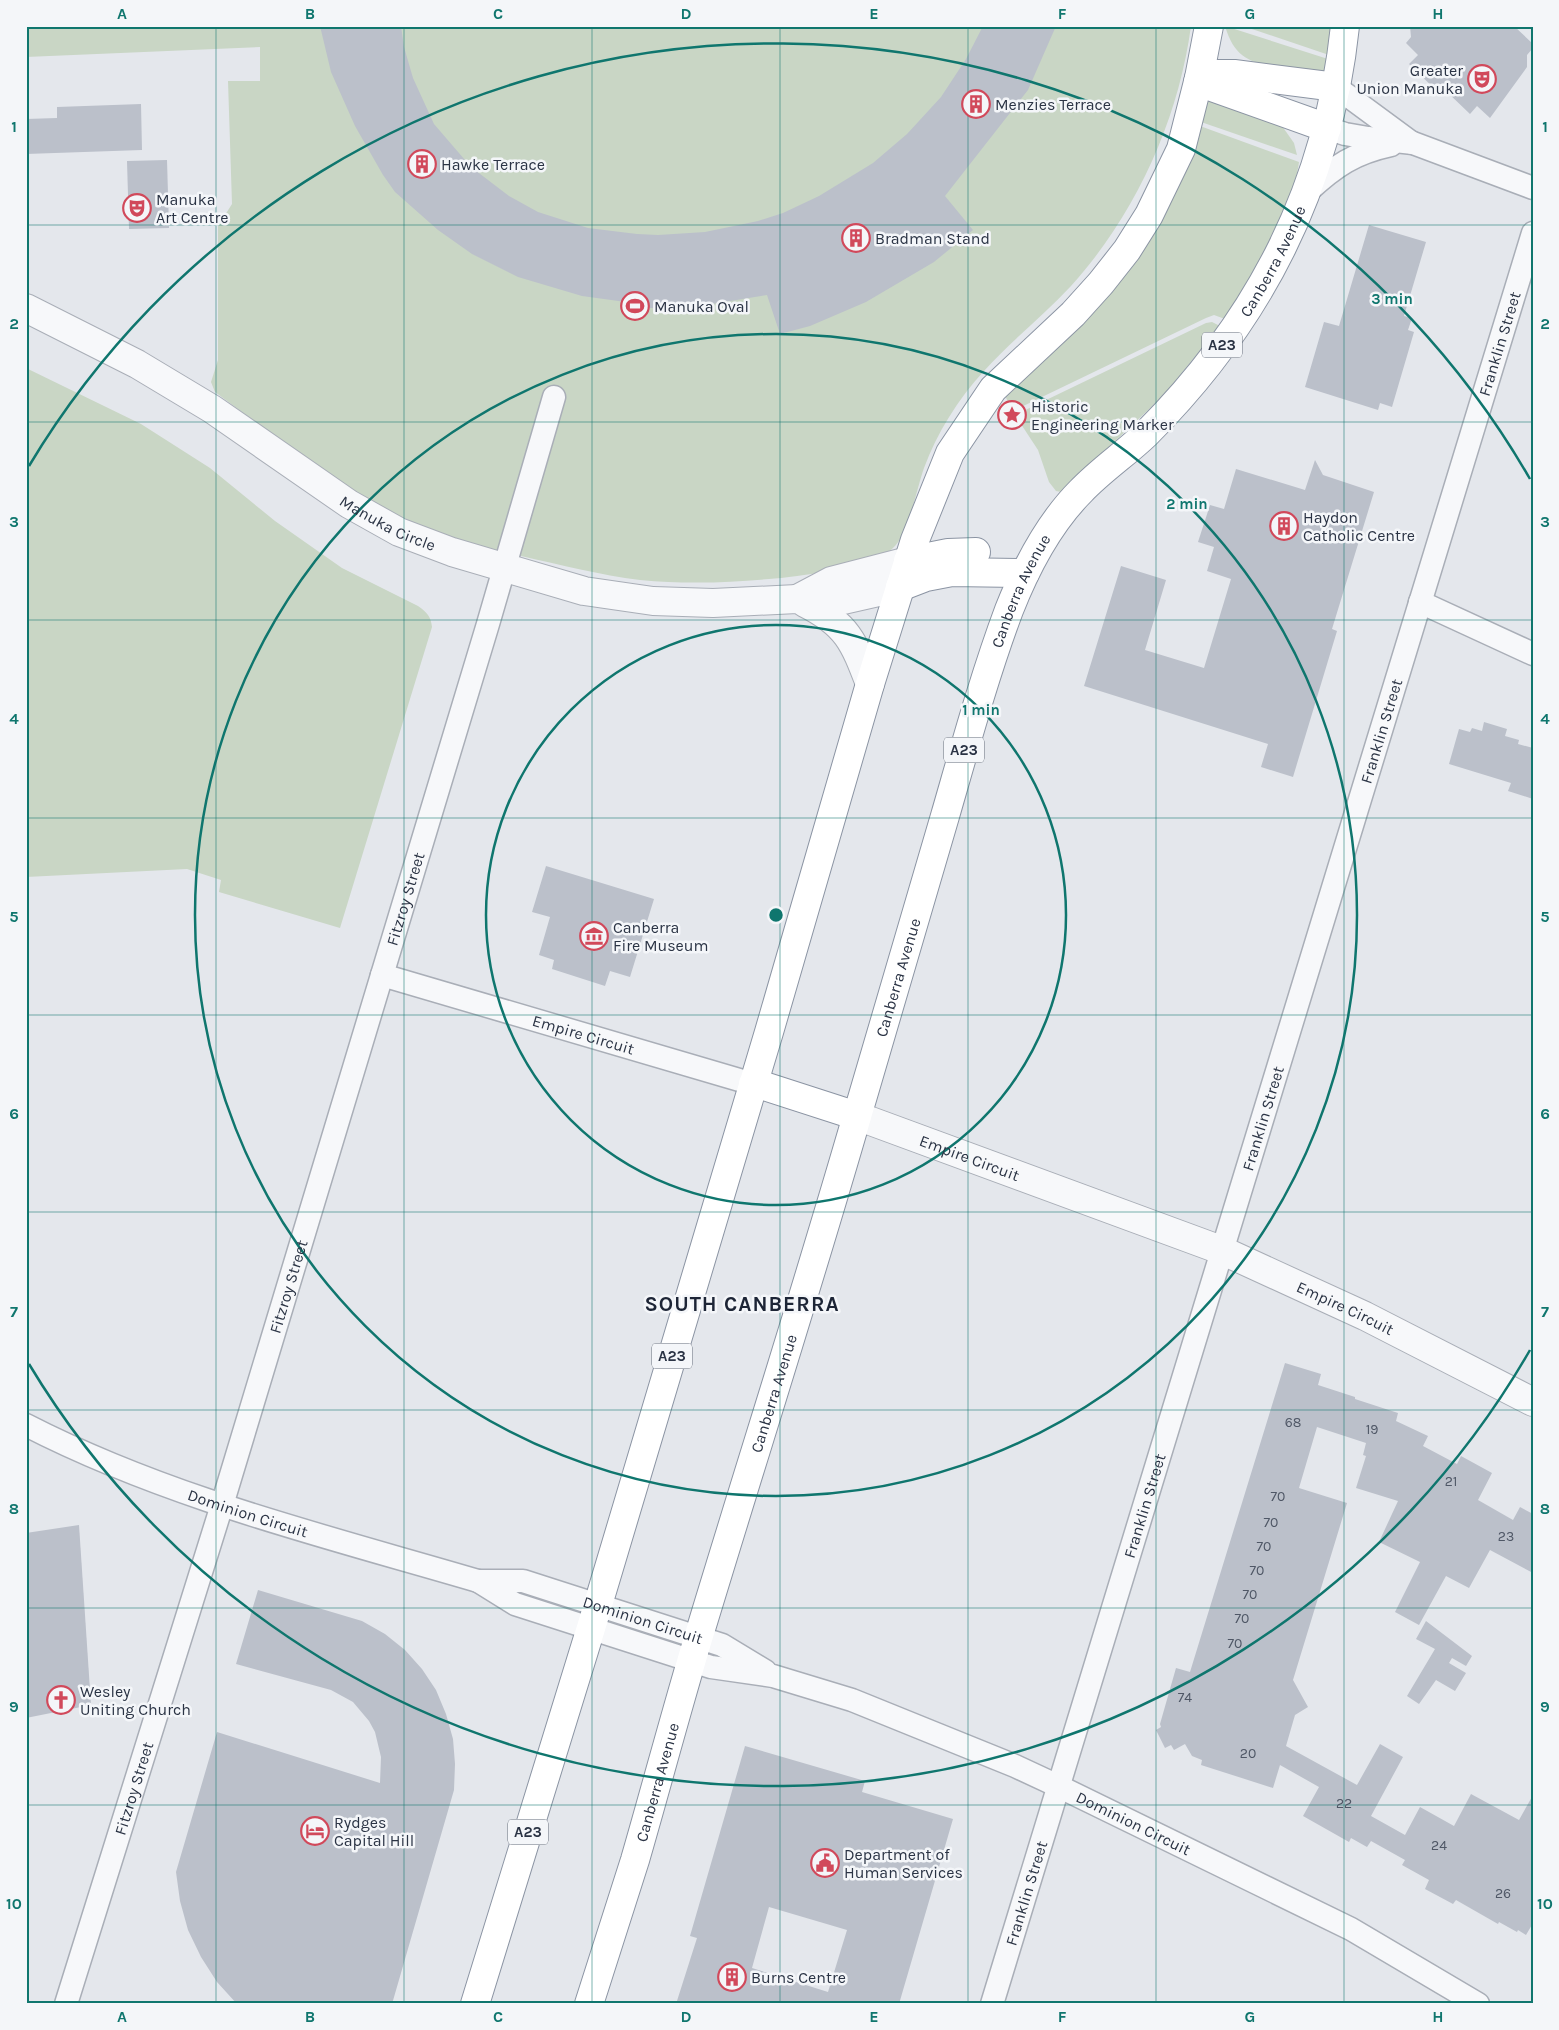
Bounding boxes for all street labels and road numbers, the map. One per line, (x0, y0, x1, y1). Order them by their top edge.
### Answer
street label: Canberra Avenue (1236, 203, 1310, 320)
street label: Franklin Street (1475, 289, 1525, 398)
road number: A23 (1202, 332, 1242, 358)
street label: Manuka Circle (336, 492, 438, 555)
street label: Canberra Avenue (987, 531, 1054, 650)
street label: Franklin Street (1356, 677, 1406, 786)
road number: A23 (944, 738, 984, 762)
street label: Fitzroy Street (382, 850, 429, 948)
street label: Canberra Avenue (872, 916, 925, 1039)
street label: Empire Circuit (530, 1011, 636, 1059)
street label: Franklin Street (1238, 1064, 1288, 1173)
street label: Empire Circuit (917, 1131, 1022, 1185)
street label: Fitzroy Street (265, 1238, 311, 1336)
street label: Empire Circuit (1294, 1277, 1397, 1339)
street label: Canberra Avenue (747, 1332, 801, 1455)
road number: A23 (652, 1344, 692, 1368)
street label: Franklin Street (1120, 1451, 1170, 1560)
street label: Dominion Circuit (185, 1485, 310, 1541)
street label: Dominion Circuit (580, 1592, 705, 1648)
street label: Canberra Avenue (632, 1721, 683, 1844)
street label: Fitzroy Street (110, 1740, 157, 1837)
street label: Dominion Circuit (1073, 1787, 1194, 1859)
road number: A23 (508, 1820, 548, 1844)
street label: Franklin Street (1001, 1839, 1051, 1948)

